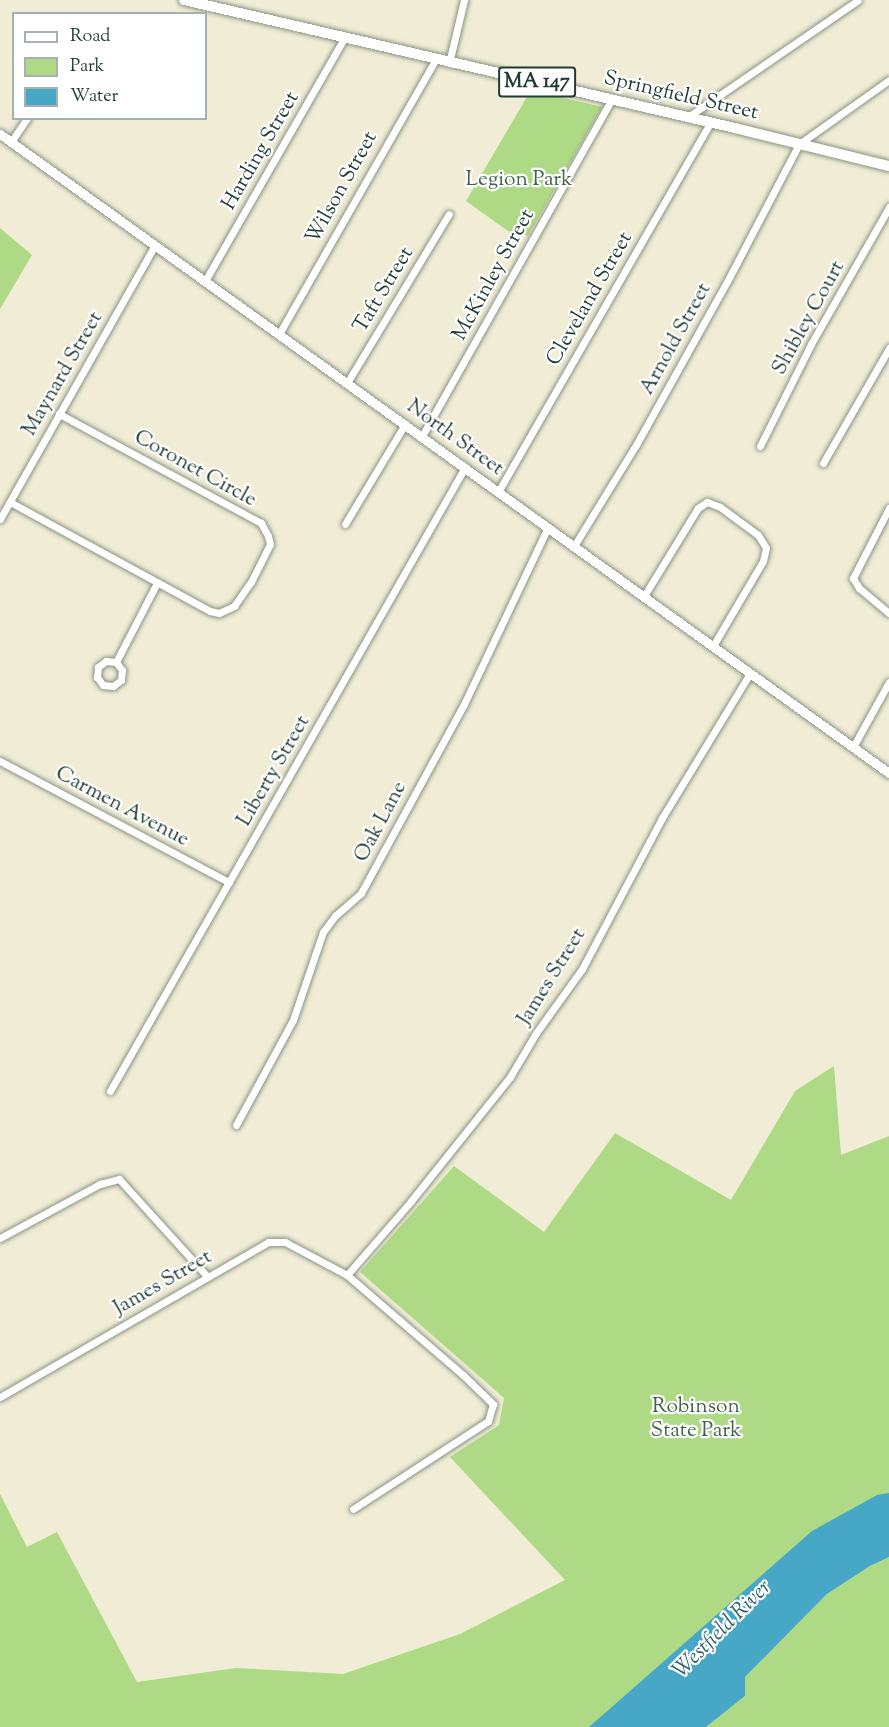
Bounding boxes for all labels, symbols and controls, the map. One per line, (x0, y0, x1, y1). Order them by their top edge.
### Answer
legend (12, 12, 207, 120)
text: Road (70, 24, 110, 50)
text: Park (70, 54, 104, 80)
road number: MA 147 (498, 65, 576, 99)
street label: Springfield Street (601, 66, 761, 126)
text: Water (70, 84, 118, 110)
street label: Harding Street (217, 87, 305, 215)
street label: Wilson Street (301, 127, 383, 249)
park label: Legion Park (465, 167, 573, 193)
street label: McKinley Street (448, 205, 540, 345)
street label: Cleveland Street (541, 228, 639, 370)
street label: Taft Street (349, 242, 419, 338)
street label: Shibley Court (767, 256, 851, 380)
street label: Arnold Street (635, 279, 717, 399)
street label: Maynard Street (17, 307, 109, 441)
street label: North Street (401, 394, 509, 482)
street label: Coronet Circle (129, 425, 261, 513)
street label: Liberty Street (232, 711, 316, 831)
street label: Carmen Avenue (51, 761, 193, 853)
street label: Oak Lane (349, 777, 413, 867)
street label: James Street (512, 924, 592, 1030)
street label: James Street (109, 1245, 217, 1321)
park label: Robinson State Park (651, 1394, 741, 1444)
water label: Westfield River (668, 1575, 778, 1685)

